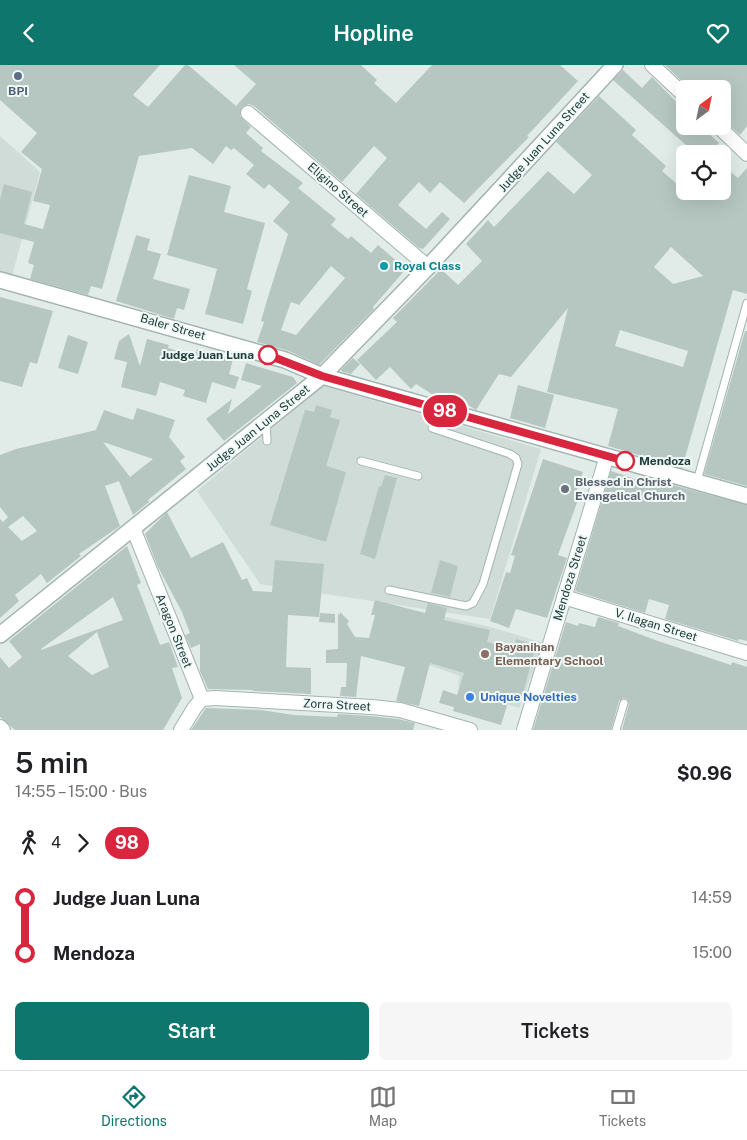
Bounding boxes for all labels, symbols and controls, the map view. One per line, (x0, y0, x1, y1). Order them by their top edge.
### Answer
icon: back (15, 19, 43, 47)
icon: heart (704, 19, 732, 47)
text: Hopline (333, 20, 414, 46)
marker: BPI (12, 70, 24, 82)
north arrow (676, 80, 731, 135)
map controls (676, 80, 731, 200)
place label: BPI (8, 84, 28, 98)
street label: Judge Juan Luna Street (496, 89, 593, 195)
button: locate (676, 145, 731, 200)
street label: Eligino Street (305, 160, 371, 220)
place label: Royal Class (394, 259, 461, 273)
marker: Royal Class (378, 260, 390, 272)
street label: Baler Street (139, 311, 208, 343)
marker: Judge Juan Luna (258, 345, 278, 365)
place label: Judge Juan Luna (161, 348, 254, 362)
street label: Judge Juan Luna Street (203, 382, 313, 474)
line badge: 98 (422, 395, 468, 427)
text: 98 (433, 400, 457, 421)
marker: Mendoza (615, 451, 635, 471)
place label: Mendoza (639, 454, 691, 468)
place label: Blessed in Christ Evangelical Church (575, 475, 685, 503)
marker: Blessed in Christ Evangelical Church (559, 483, 571, 495)
street label: Mendoza Street (550, 533, 590, 622)
street label: Aragon Street (153, 592, 195, 670)
street label: V. Ilagan Street (613, 606, 699, 644)
place label: Bayanihan Elementary School (495, 640, 604, 668)
marker: Bayanihan Elementary School (479, 648, 491, 660)
place label: Unique Novelties (480, 690, 577, 704)
marker: Unique Novelties (464, 691, 476, 703)
street label: Zorra Street (303, 696, 372, 714)
text: 5 min (15, 746, 88, 779)
text: $0.96 (677, 762, 732, 784)
text: 14:55 – 15:00 · Bus (15, 782, 147, 801)
icon: walk (15, 829, 43, 857)
icon: forward (69, 829, 97, 857)
text: 98 (115, 832, 139, 853)
text: 4 (51, 833, 61, 852)
text: Judge Juan Luna (53, 887, 200, 909)
text: 14:59 (692, 888, 732, 907)
text: Mendoza (53, 942, 135, 964)
text: 15:00 (692, 943, 732, 962)
button: Start (15, 1002, 369, 1060)
button: Tickets (379, 1002, 732, 1060)
tab: Directions (101, 1083, 167, 1129)
tab: Map (369, 1083, 397, 1129)
tab: Tickets (599, 1083, 646, 1129)

